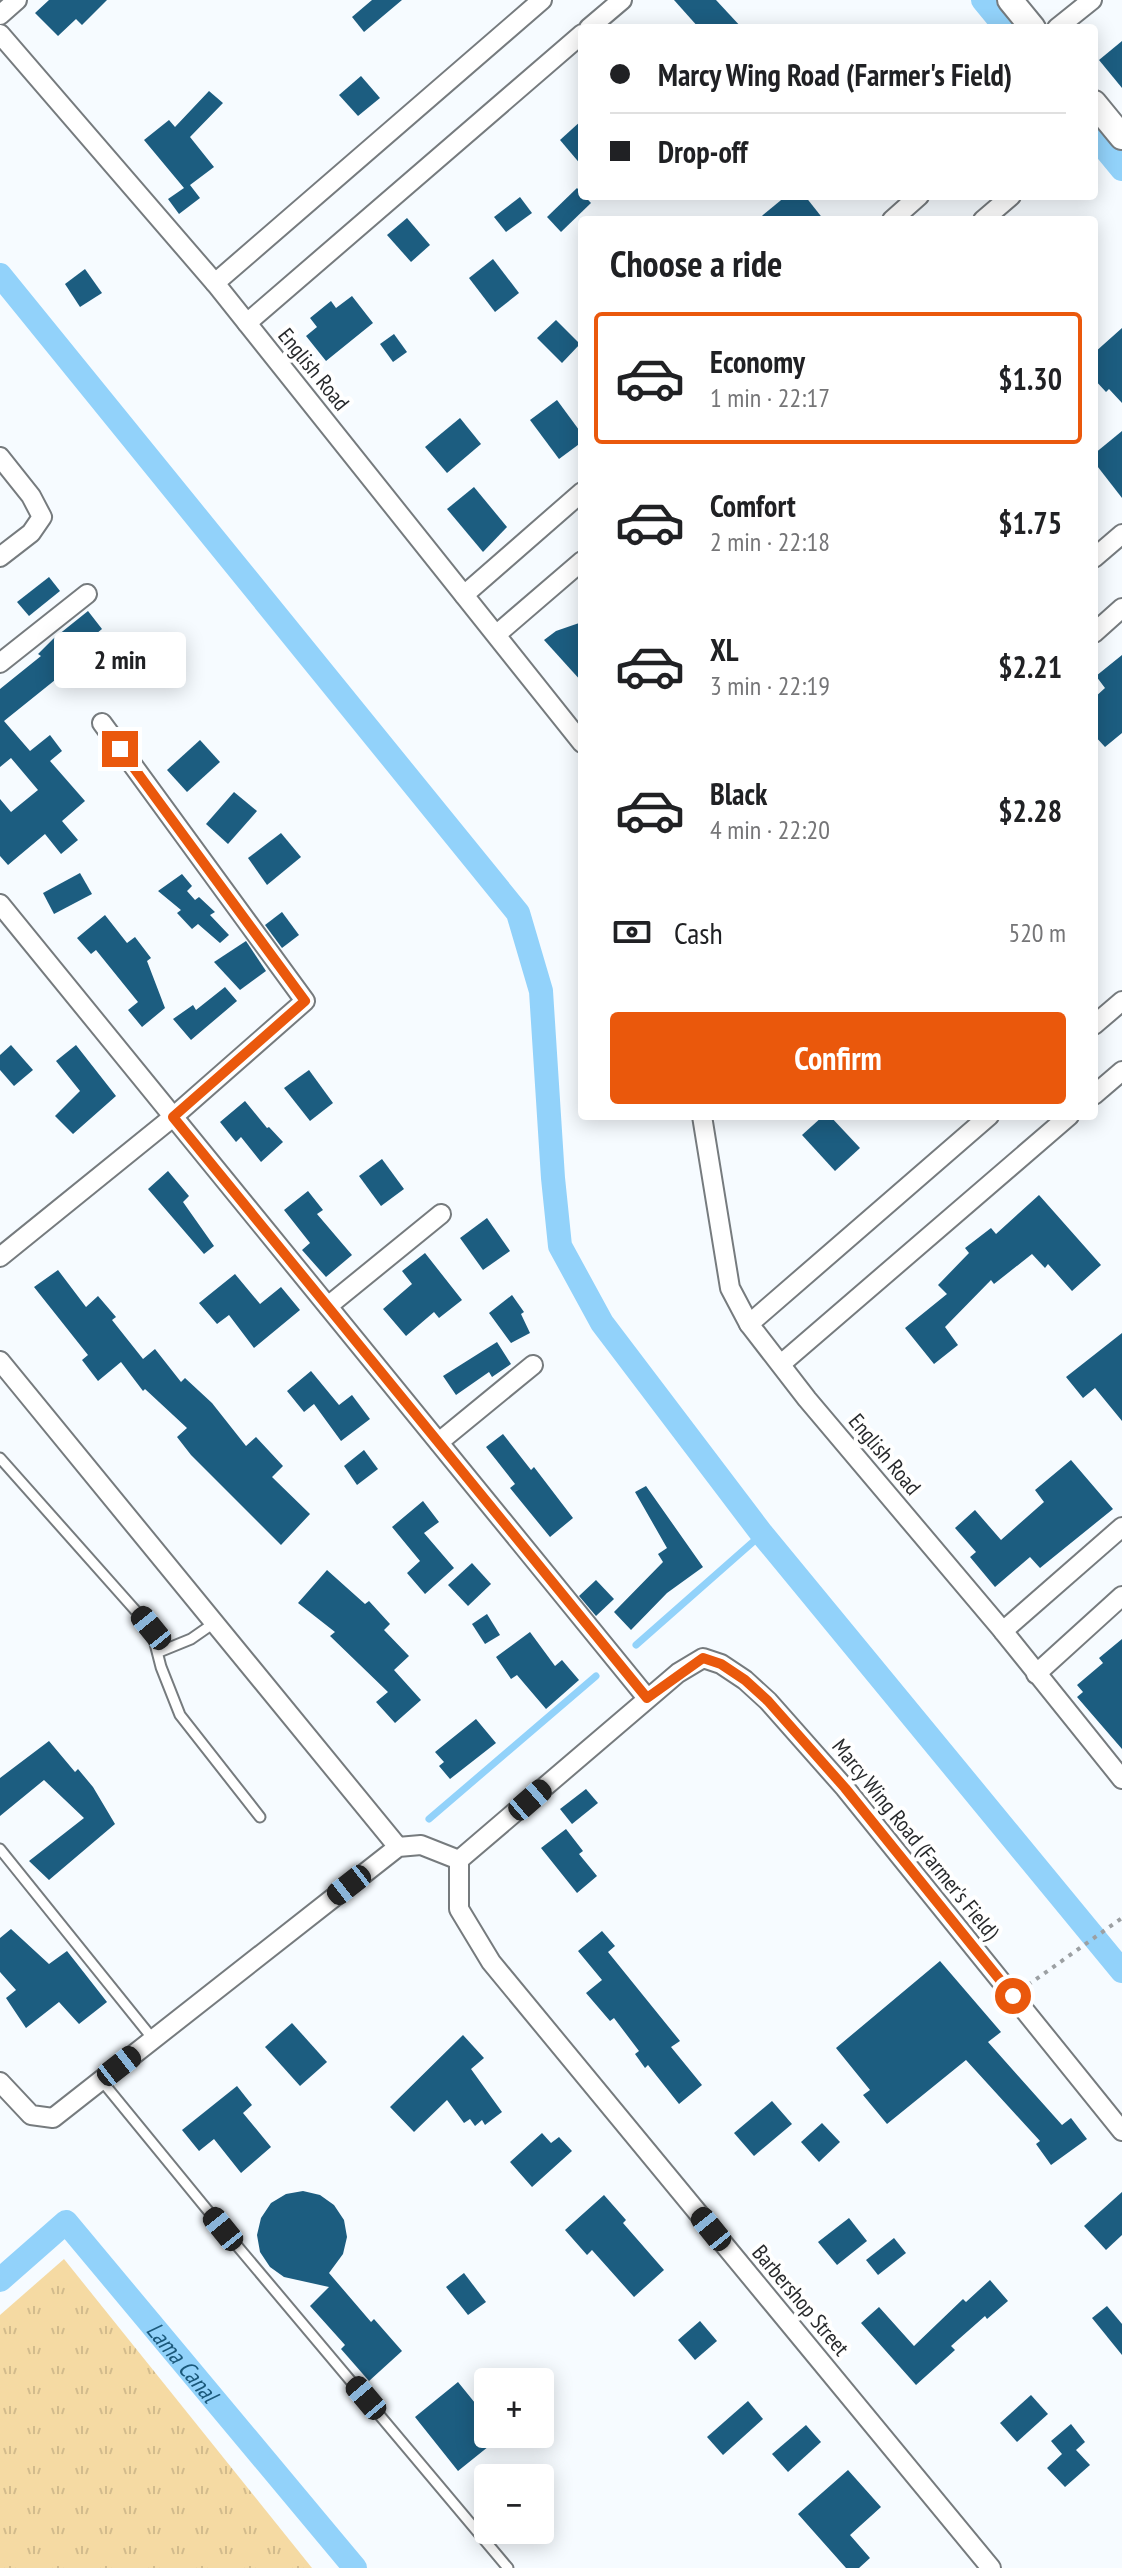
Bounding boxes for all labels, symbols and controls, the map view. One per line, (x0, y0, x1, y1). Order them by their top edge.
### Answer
text: Marcy Wing Road (Farmer's Field) (658, 55, 1012, 94)
text: Drop-off (658, 132, 748, 171)
text: Choose a ride (610, 240, 782, 287)
street label: English Road (272, 322, 356, 416)
icon: car (614, 342, 686, 414)
text: Economy (710, 342, 805, 381)
text: $1.30 (998, 359, 1062, 398)
text: 1 min · 22:17 (710, 381, 830, 414)
icon: car (614, 486, 686, 558)
text: Comfort (710, 486, 796, 525)
text: $1.75 (998, 503, 1062, 542)
text: 2 min · 22:18 (710, 525, 830, 558)
icon: car (614, 630, 686, 702)
text: XL (710, 630, 739, 669)
callout: 2 min (54, 633, 186, 689)
text: 2 min (94, 643, 146, 676)
text: $2.21 (998, 647, 1062, 686)
text: 3 min · 22:19 (710, 669, 830, 702)
route end (102, 731, 138, 767)
icon: car (614, 774, 686, 846)
text: Black (710, 774, 767, 813)
text: $2.28 (998, 791, 1062, 830)
text: 4 min · 22:20 (710, 813, 830, 846)
icon: cash (610, 910, 654, 954)
text: Cash (674, 913, 723, 952)
text: 520 m (1008, 916, 1066, 949)
button: Confirm (610, 1012, 1066, 1104)
street label: English Road (843, 1408, 927, 1500)
car (127, 1602, 175, 1654)
street label: Marcy Wing Road (Farmer's Field) (826, 1733, 1006, 1946)
car (504, 1775, 556, 1825)
car (323, 1861, 375, 1909)
route start (995, 1978, 1031, 2014)
car (93, 2042, 145, 2090)
car (199, 2203, 247, 2255)
car (687, 2203, 735, 2255)
street label: Barbershop Street (746, 2239, 856, 2361)
water label: Lama Canal (140, 2315, 227, 2410)
map controls (474, 2368, 554, 2544)
button: + (474, 2368, 554, 2448)
car (341, 2372, 391, 2424)
button: − (474, 2464, 554, 2544)

